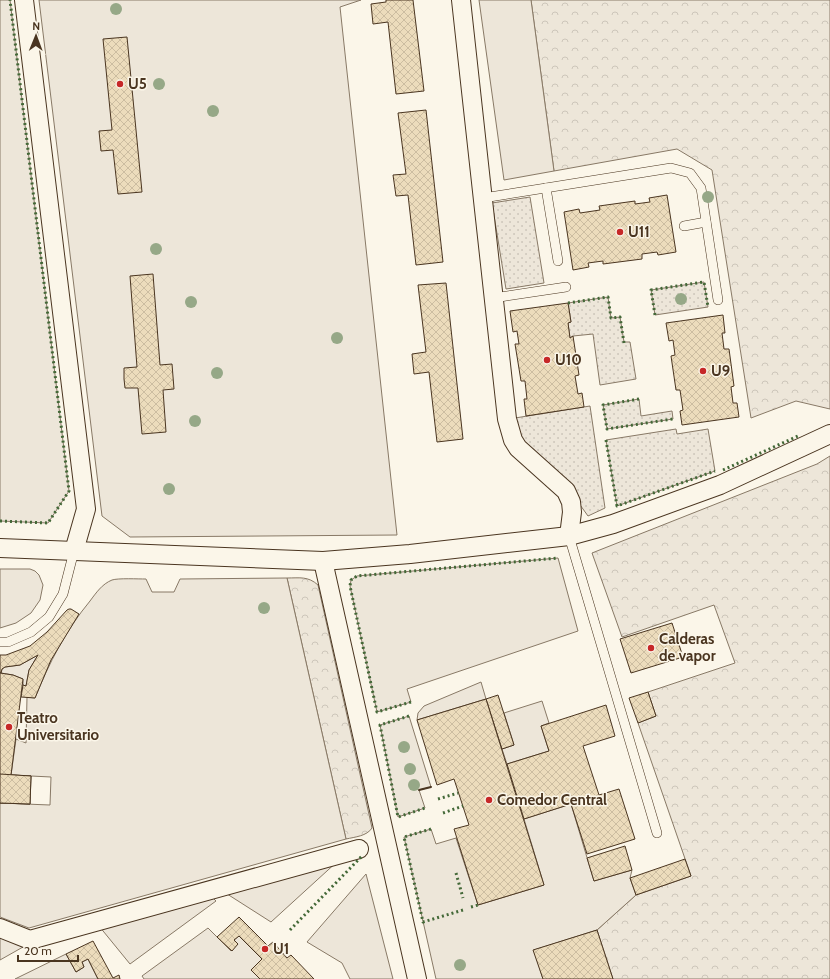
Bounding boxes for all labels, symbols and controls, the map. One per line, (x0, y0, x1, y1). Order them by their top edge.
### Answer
north arrow (16, 16, 56, 56)
text: N (32, 19, 40, 33)
place label: U5 (128, 75, 147, 93)
marker: U5 (115, 79, 125, 89)
place label: U11 (628, 223, 650, 241)
marker: U11 (615, 227, 625, 237)
place label: U10 (555, 351, 582, 369)
marker: U10 (542, 355, 552, 365)
place label: U9 (711, 362, 730, 380)
marker: U9 (698, 366, 708, 376)
place label: Calderas de vapor (659, 630, 716, 665)
marker: Calderas de vapor (646, 643, 656, 653)
place label: Teatro Universitario (17, 709, 100, 744)
marker: Teatro Universitario (4, 722, 14, 732)
place label: Comedor Central (497, 791, 607, 809)
marker: Comedor Central (484, 795, 494, 805)
scale bar (18, 937, 78, 963)
place label: U1 (273, 940, 289, 958)
text: 20 m (24, 943, 52, 958)
marker: U1 (260, 944, 270, 954)

